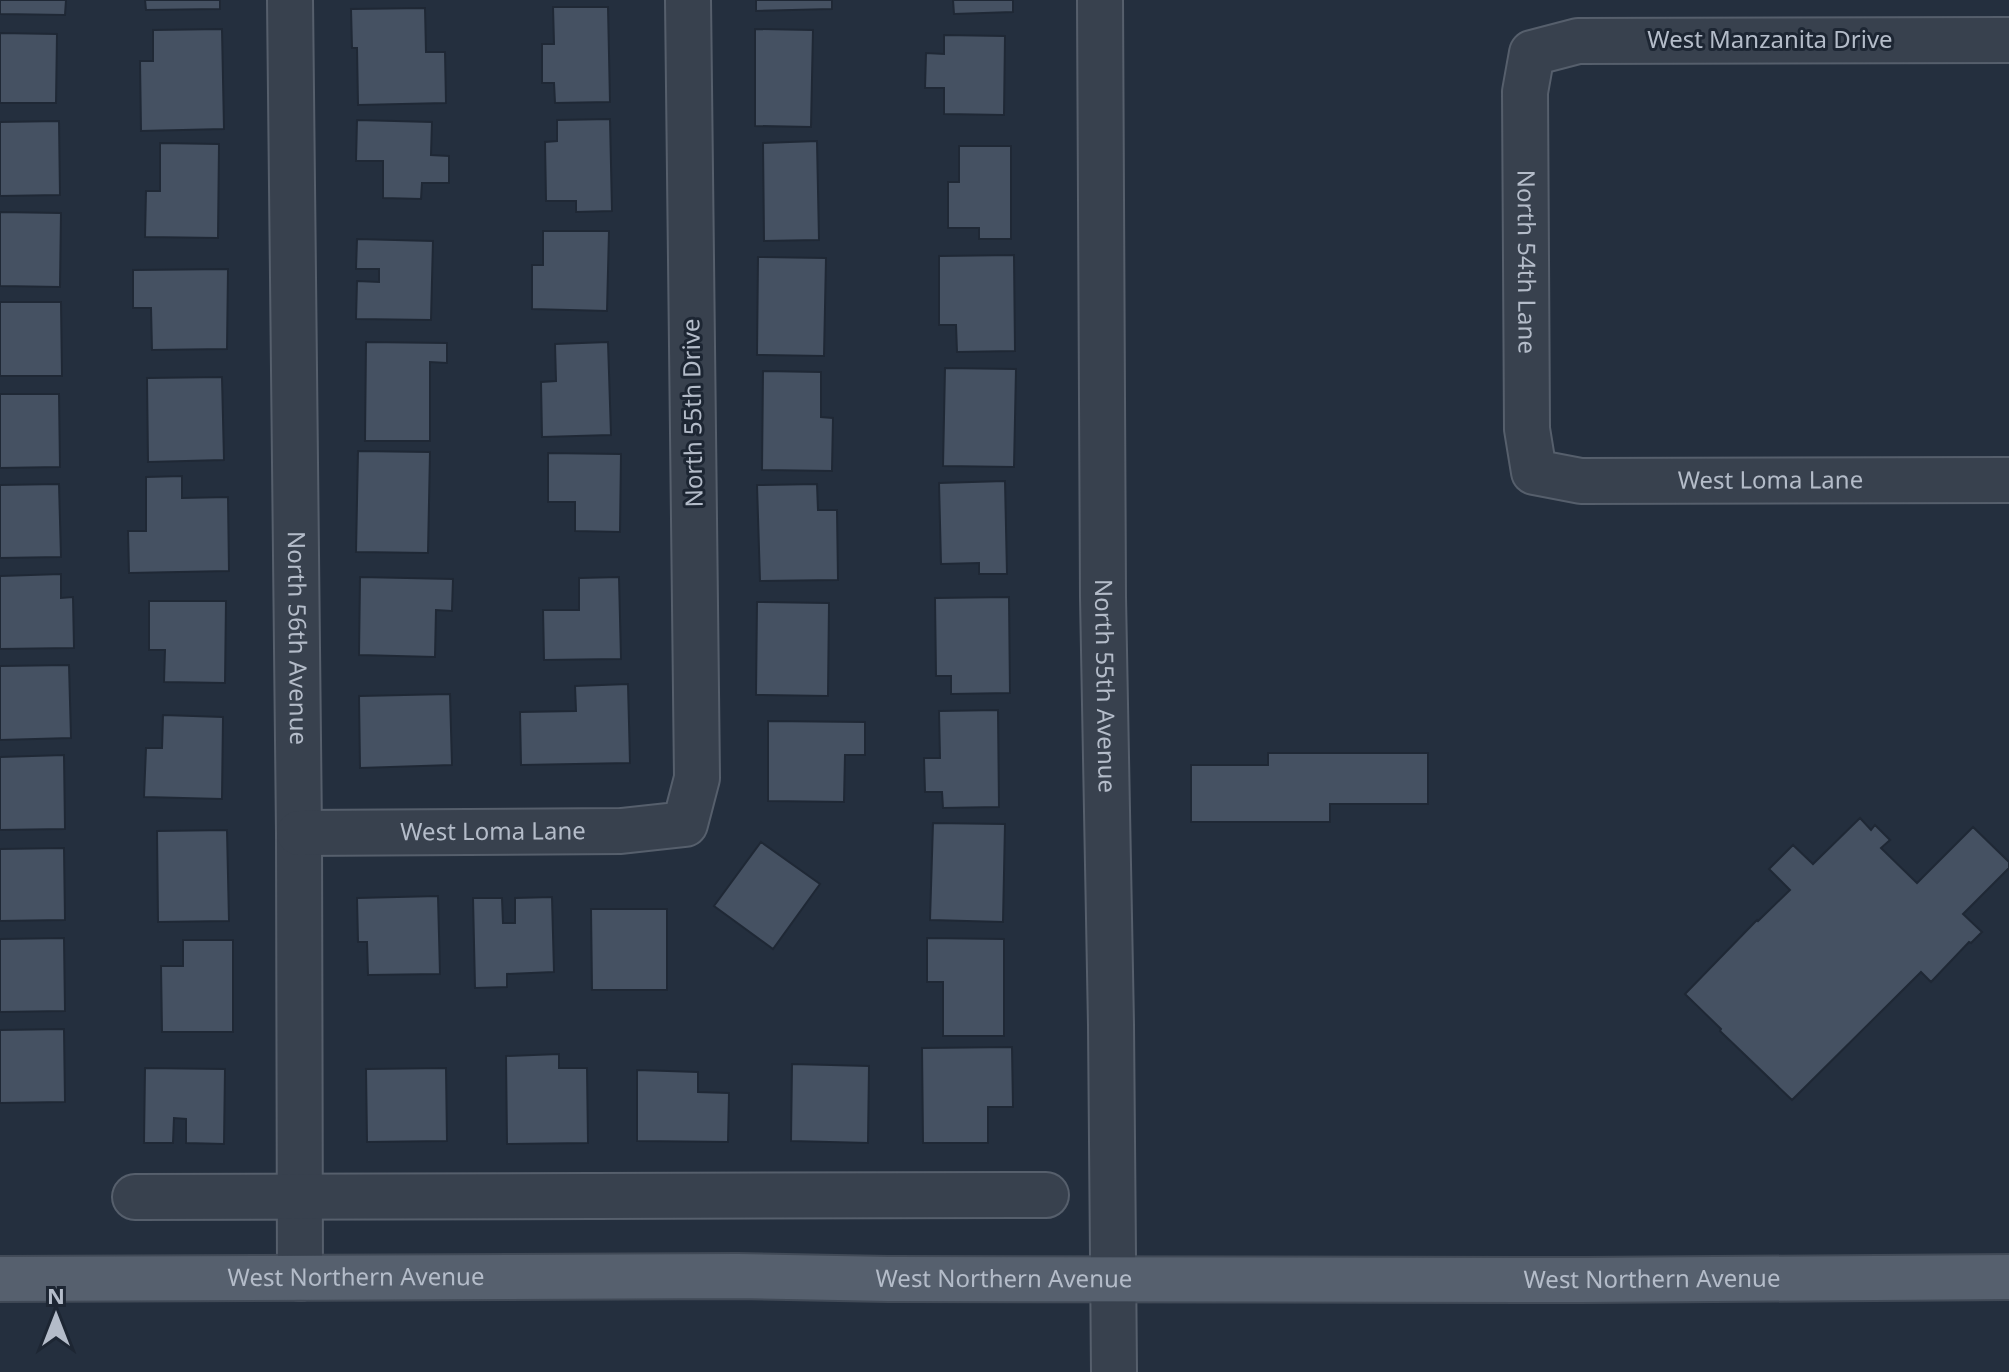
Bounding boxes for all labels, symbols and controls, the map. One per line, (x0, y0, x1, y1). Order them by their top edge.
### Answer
street label: West Manzanita Drive (1647, 22, 1893, 55)
street label: North 54th Lane (1510, 170, 1545, 354)
street label: North 55th Drive (673, 318, 710, 508)
street label: West Loma Lane (1678, 462, 1863, 496)
street label: North 56th Avenue (281, 531, 316, 745)
street label: North 55th Avenue (1088, 579, 1125, 793)
street label: West Loma Lane (400, 813, 586, 847)
street label: West Northern Avenue (227, 1259, 485, 1293)
street label: West Northern Avenue (875, 1261, 1132, 1294)
street label: West Northern Avenue (1523, 1261, 1781, 1295)
north arrow (16, 1276, 96, 1356)
text: N (47, 1280, 65, 1310)

